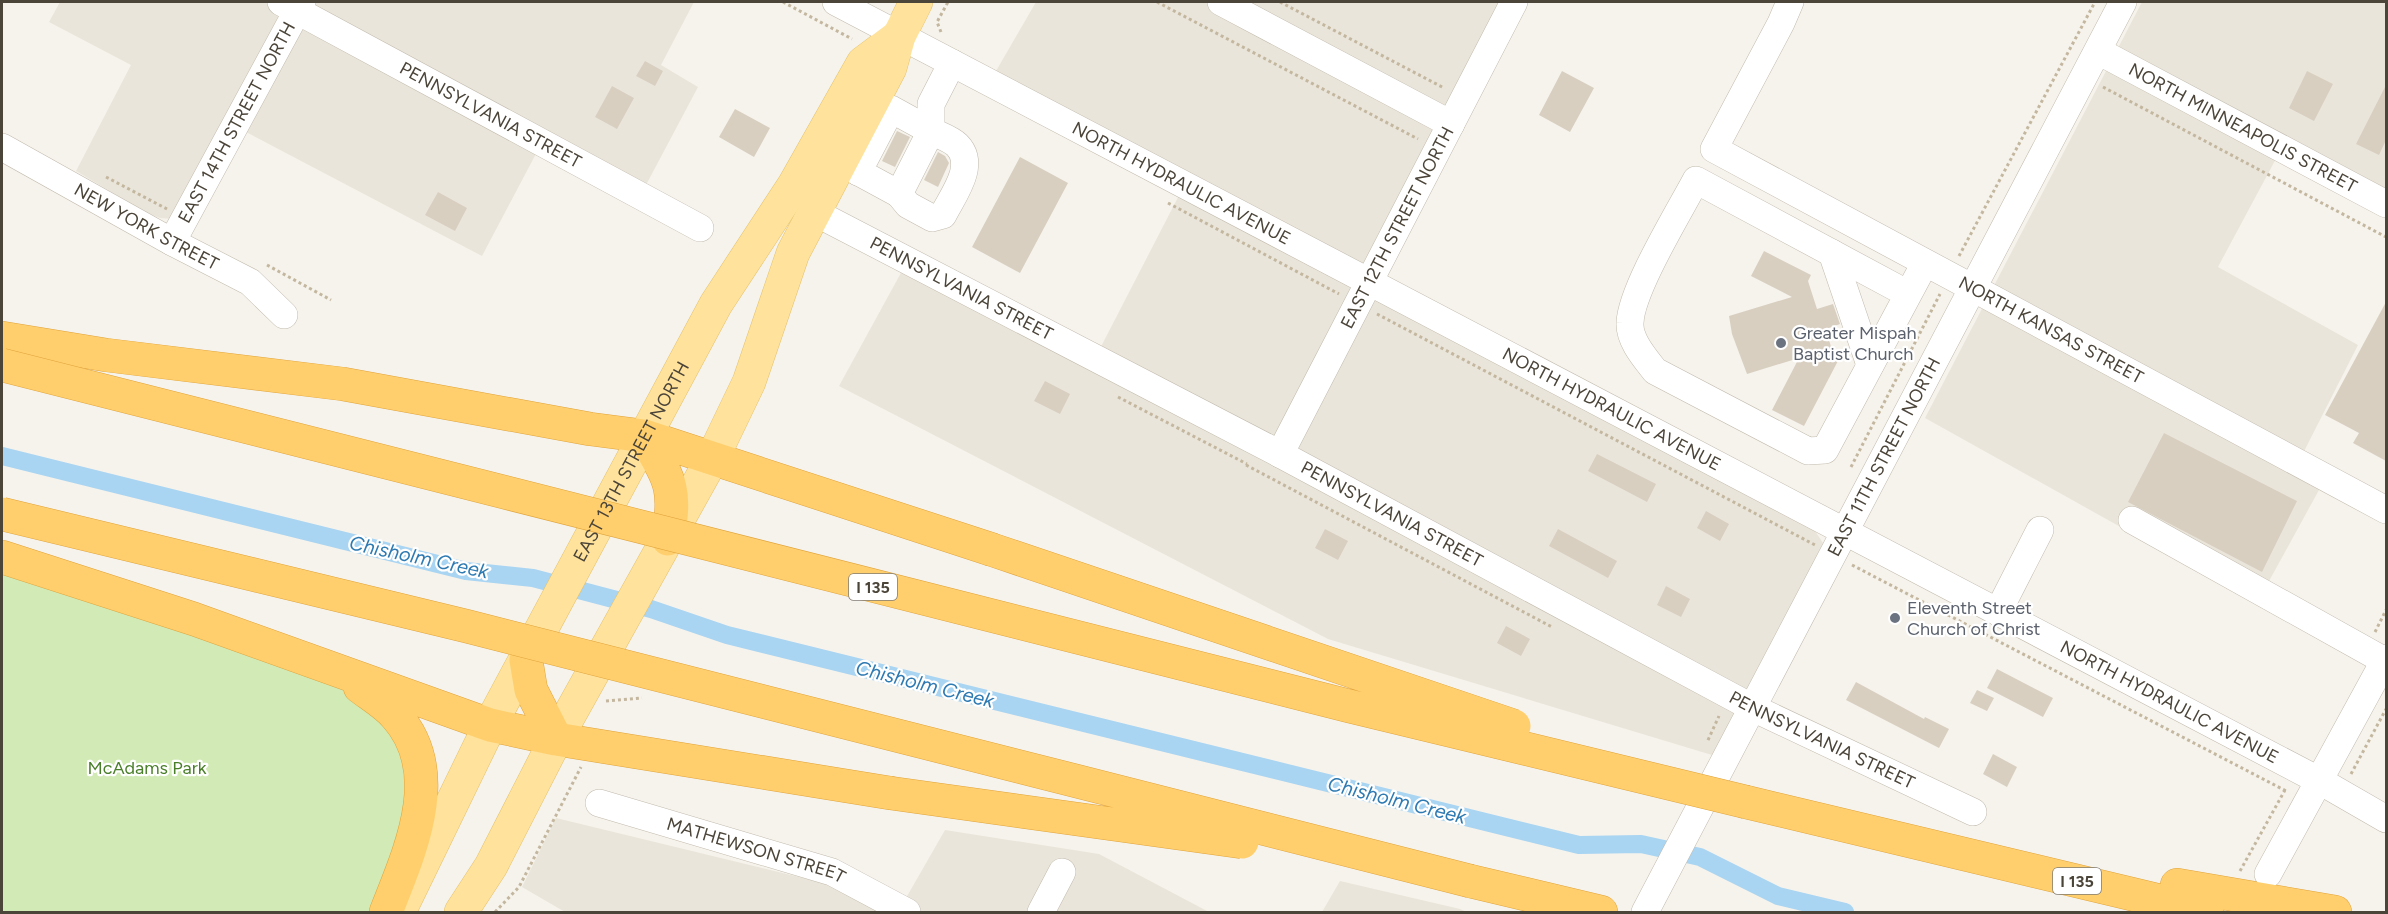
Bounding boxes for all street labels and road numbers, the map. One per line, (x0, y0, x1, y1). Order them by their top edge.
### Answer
street label: EAST 14TH STREET NORTH (173, 18, 300, 227)
street label: PENNSYLVANIA STREET (396, 57, 585, 173)
street label: NORTH MINNEAPOLIS STREET (2125, 58, 2361, 198)
street label: NORTH HYDRAULIC AVENUE (1068, 117, 1294, 250)
street label: EAST 12TH STREET NORTH (1336, 123, 1459, 332)
street label: NEW YORK STREET (70, 179, 222, 275)
street label: PENNSYLVANIA STREET (866, 232, 1057, 345)
street label: NORTH KANSAS STREET (1955, 271, 2147, 389)
street label: NORTH HYDRAULIC AVENUE (1499, 343, 1725, 476)
street label: EAST 11TH STREET NORTH (1823, 354, 1945, 560)
street label: EAST 13TH STREET NORTH (569, 358, 694, 566)
street label: PENNSYLVANIA STREET (1297, 456, 1487, 572)
road number: I 135 (849, 574, 897, 600)
street label: NORTH HYDRAULIC AVENUE (2056, 636, 2282, 768)
street label: PENNSYLVANIA STREET (1725, 686, 1918, 794)
street label: MATHEWSON STREET (664, 813, 849, 888)
road number: I 135 (2053, 868, 2101, 894)

